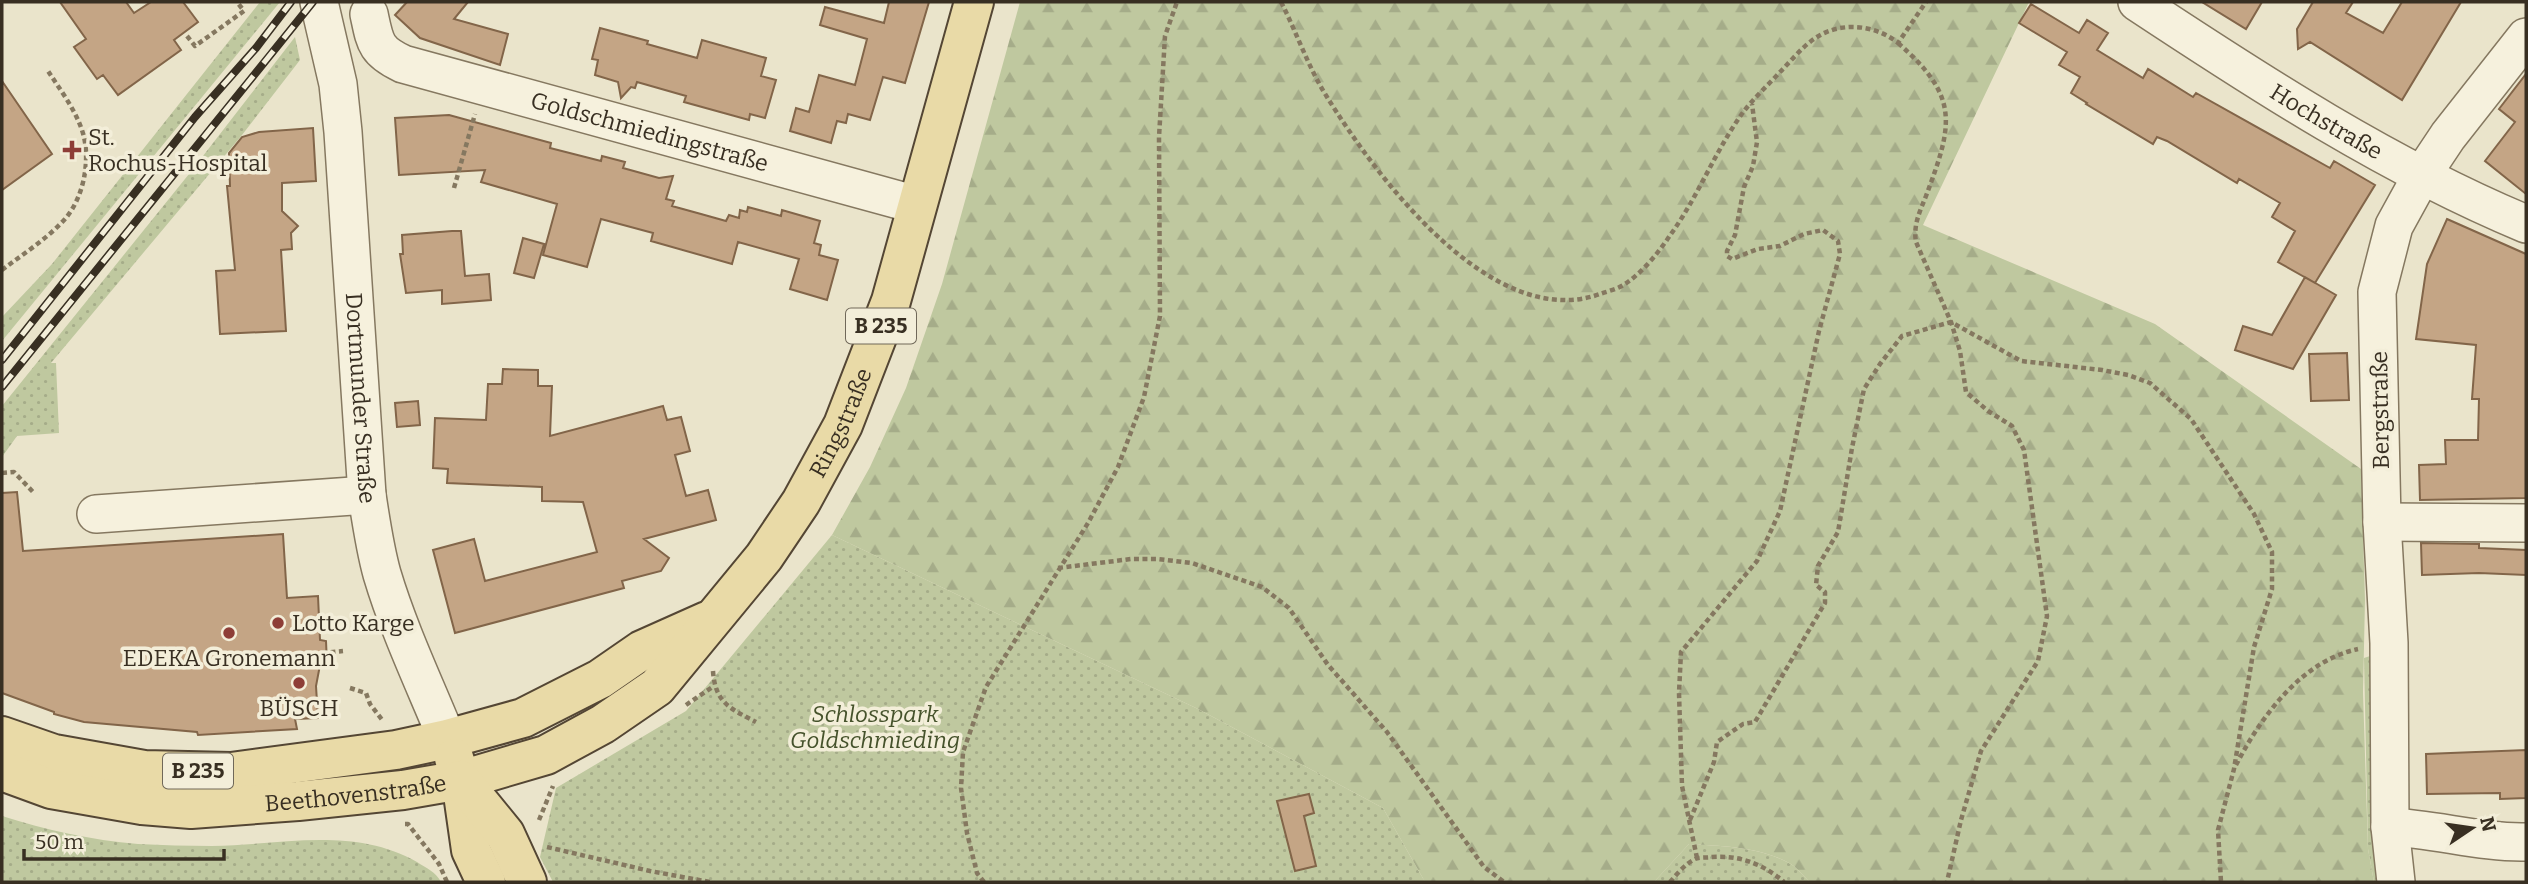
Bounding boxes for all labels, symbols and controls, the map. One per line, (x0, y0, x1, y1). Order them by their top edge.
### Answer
street label: Hochstraße (2265, 78, 2387, 165)
street label: Goldschmiedingstraße (528, 86, 771, 178)
place label: St. Rochus-Hospital (88, 123, 268, 177)
marker: St. Rochus-Hospital (62, 140, 82, 160)
street label: Dortmunder Straße (340, 292, 382, 505)
road number: B 235 (846, 308, 916, 344)
street label: Bergstraße (2365, 351, 2395, 469)
street label: Ringstraße (803, 364, 878, 482)
place label: Lotto Karge (292, 609, 415, 637)
marker: Lotto Karge (270, 615, 286, 631)
marker: EDEKA Gronemann (221, 625, 237, 641)
place label: EDEKA Gronemann (123, 644, 336, 672)
marker: BÜSCH (291, 675, 307, 691)
place label: BÜSCH (259, 694, 339, 722)
park label: Schlosspark Goldschmieding (790, 700, 960, 754)
road number: B 235 (163, 754, 233, 788)
street label: Beethovenstraße (264, 769, 448, 817)
north arrow (2437, 793, 2507, 863)
text: N (2475, 815, 2501, 834)
scale bar (24, 818, 224, 862)
text: 50 m (35, 829, 84, 855)

